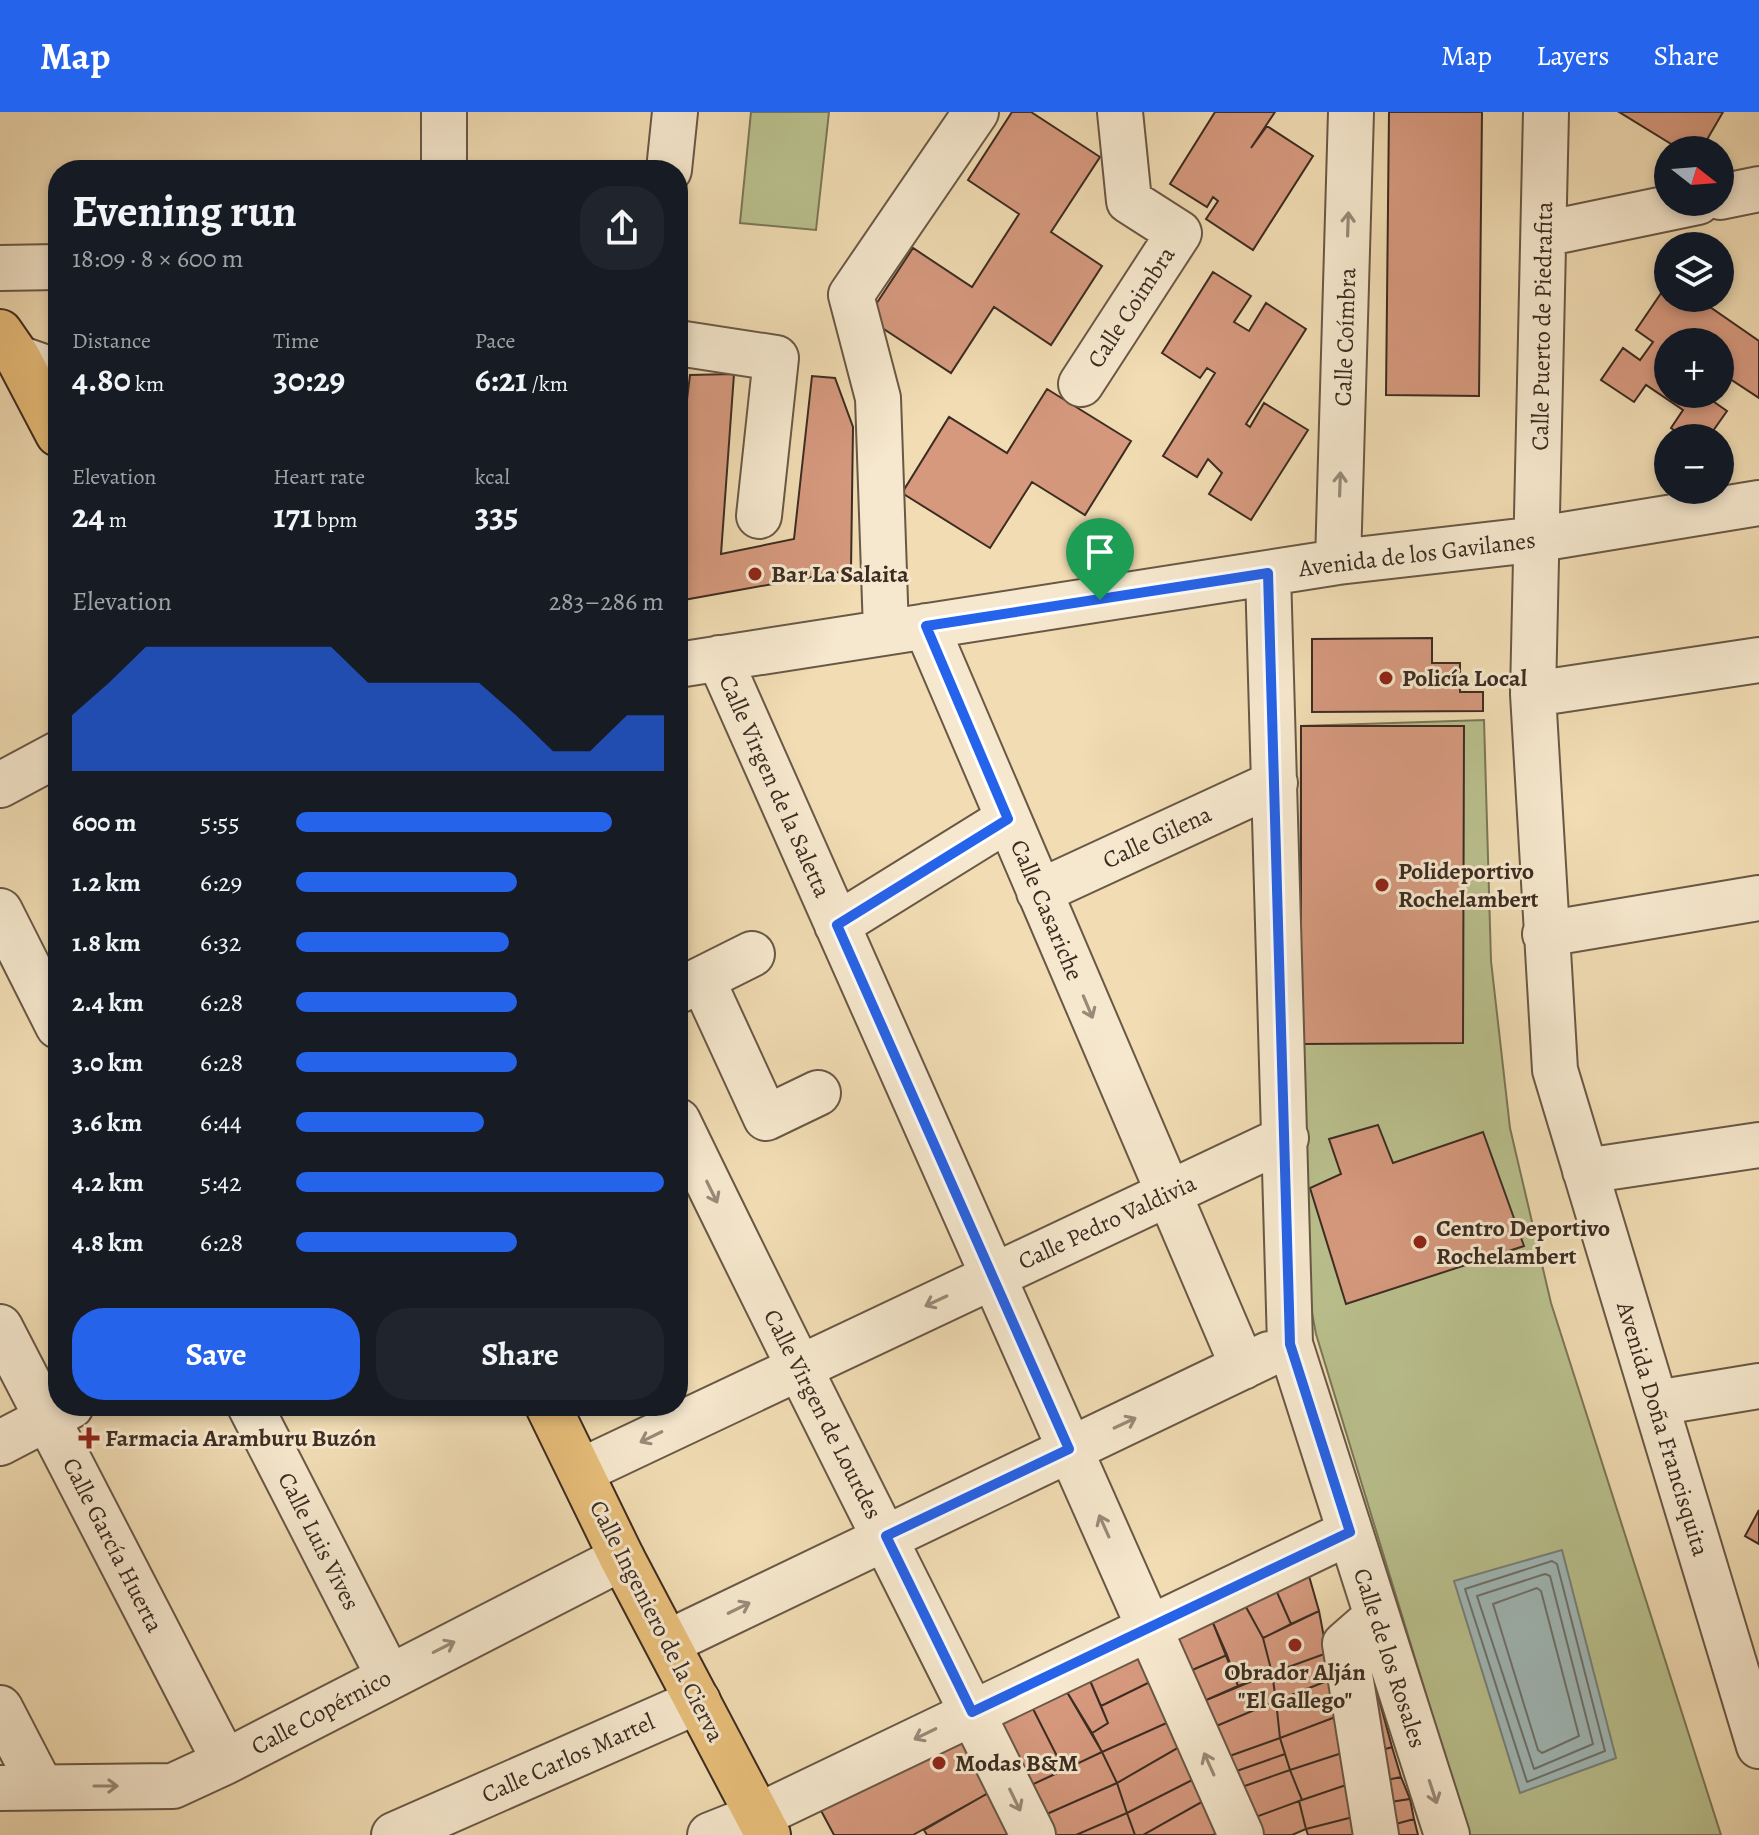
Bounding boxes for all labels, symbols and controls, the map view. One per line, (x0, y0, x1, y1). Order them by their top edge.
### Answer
text: Map (40, 30, 110, 82)
text: Map (1441, 37, 1492, 75)
text: Layers (1536, 37, 1609, 75)
text: Share (1653, 37, 1719, 75)
north arrow (1654, 136, 1734, 216)
map controls (1654, 136, 1734, 504)
text: Evening run (72, 181, 297, 241)
button: share (580, 186, 664, 270)
street label: Calle Puerto de Piedrafita (1524, 200, 1560, 451)
one-way arrow (1340, 211, 1355, 238)
button: layers (1654, 232, 1734, 312)
street label: Calle Coimbra (1080, 239, 1183, 374)
text: 18:09 · 8 × 600 m (72, 241, 243, 276)
street label: Calle Coímbra (1327, 266, 1363, 407)
text: Distance (72, 326, 151, 356)
text: Time (273, 326, 319, 356)
text: Pace (475, 326, 515, 356)
button: + (1654, 328, 1734, 408)
text: 4.80 (72, 356, 131, 403)
text: 30:29 (273, 356, 345, 403)
text: 6:21 (475, 356, 527, 403)
text: km (131, 369, 164, 399)
text: /km (527, 369, 568, 399)
button: − (1654, 424, 1734, 504)
text: Elevation (72, 462, 156, 492)
text: Heart rate (273, 462, 365, 492)
text: kcal (475, 462, 510, 492)
one-way arrow (1333, 471, 1348, 498)
text: 24 (72, 492, 104, 539)
text: 171 (273, 492, 312, 539)
text: 335 (475, 492, 518, 539)
text: m (104, 505, 127, 535)
text: bpm (312, 505, 358, 535)
pin (1066, 518, 1134, 600)
street label: Avenida de los Gavilanes (1296, 524, 1537, 585)
icon: arrive (1078, 530, 1122, 574)
place label: Bar La Salaita (771, 558, 909, 590)
marker: Bar La Salaita (746, 565, 764, 583)
text: Elevation (72, 584, 172, 619)
text: 283–286 m (549, 584, 664, 619)
place label: Policía Local (1402, 662, 1528, 694)
street label: Calle Virgen de la Saletta (711, 669, 839, 903)
marker: Policía Local (1377, 669, 1395, 687)
street label: Calle Gilena (1097, 798, 1217, 876)
text: 600 m (72, 805, 137, 840)
text: 5:55 (200, 805, 240, 840)
street label: Calle Casariche (1003, 835, 1091, 985)
place label: Polideportivo Rochelambert (1398, 855, 1539, 915)
text: 1.2 km (72, 865, 141, 900)
text: 6:29 (200, 865, 242, 900)
marker: Polideportivo Rochelambert (1373, 876, 1391, 894)
text: 1.8 km (72, 925, 141, 960)
text: 6:32 (200, 925, 241, 960)
text: 2.4 km (72, 985, 144, 1020)
text: 6:28 (200, 985, 243, 1020)
one-way arrow (1081, 994, 1096, 1019)
text: 3.0 km (72, 1045, 143, 1080)
text: 6:28 (200, 1045, 243, 1080)
text: 3.6 km (72, 1105, 142, 1140)
text: 6:44 (200, 1105, 242, 1140)
text: 4.2 km (72, 1165, 144, 1200)
text: 5:42 (200, 1165, 242, 1200)
street label: Calle Pedro Valdivia (1013, 1166, 1202, 1277)
one-way arrow (705, 1179, 720, 1203)
place label: Centro Deportivo Rochelambert (1436, 1212, 1610, 1272)
text: 4.8 km (72, 1225, 144, 1260)
text: 6:28 (200, 1225, 243, 1260)
marker: Centro Deportivo Rochelambert (1411, 1233, 1429, 1251)
one-way arrow (925, 1294, 949, 1309)
street label: Avenida Doña Francisquita (1609, 1297, 1717, 1561)
street label: Calle Virgen de Lourdes (756, 1304, 890, 1524)
button: Save (72, 1308, 360, 1400)
button: Share (376, 1308, 664, 1400)
one-way arrow (1113, 1415, 1137, 1430)
place label: Farmacia Aramburu Buzón (105, 1422, 377, 1454)
marker: Farmacia Aramburu Buzón (80, 1429, 98, 1447)
one-way arrow (639, 1430, 663, 1445)
street label: Calle García Huerta (55, 1452, 171, 1639)
street label: Calle Luis Vives (270, 1467, 368, 1615)
street label: Calle Ingeniero de la Cierva (582, 1495, 732, 1748)
one-way arrow (1095, 1514, 1110, 1539)
street label: Calle de los Rosales (1346, 1564, 1434, 1752)
one-way arrow (727, 1600, 751, 1615)
marker: Obrador Alján "El Gallego" (1286, 1636, 1304, 1654)
one-way arrow (432, 1639, 456, 1654)
place label: Obrador Alján "El Gallego" (1224, 1656, 1366, 1716)
street label: Calle Copérnico (245, 1662, 397, 1762)
street label: Calle Carlos Martel (477, 1705, 660, 1810)
one-way arrow (914, 1727, 938, 1742)
place label: Modas B&M (955, 1747, 1078, 1779)
one-way arrow (1201, 1752, 1216, 1776)
marker: Modas B&M (930, 1754, 948, 1772)
one-way arrow (92, 1778, 119, 1794)
one-way arrow (1426, 1779, 1441, 1805)
one-way arrow (1008, 1788, 1024, 1812)

